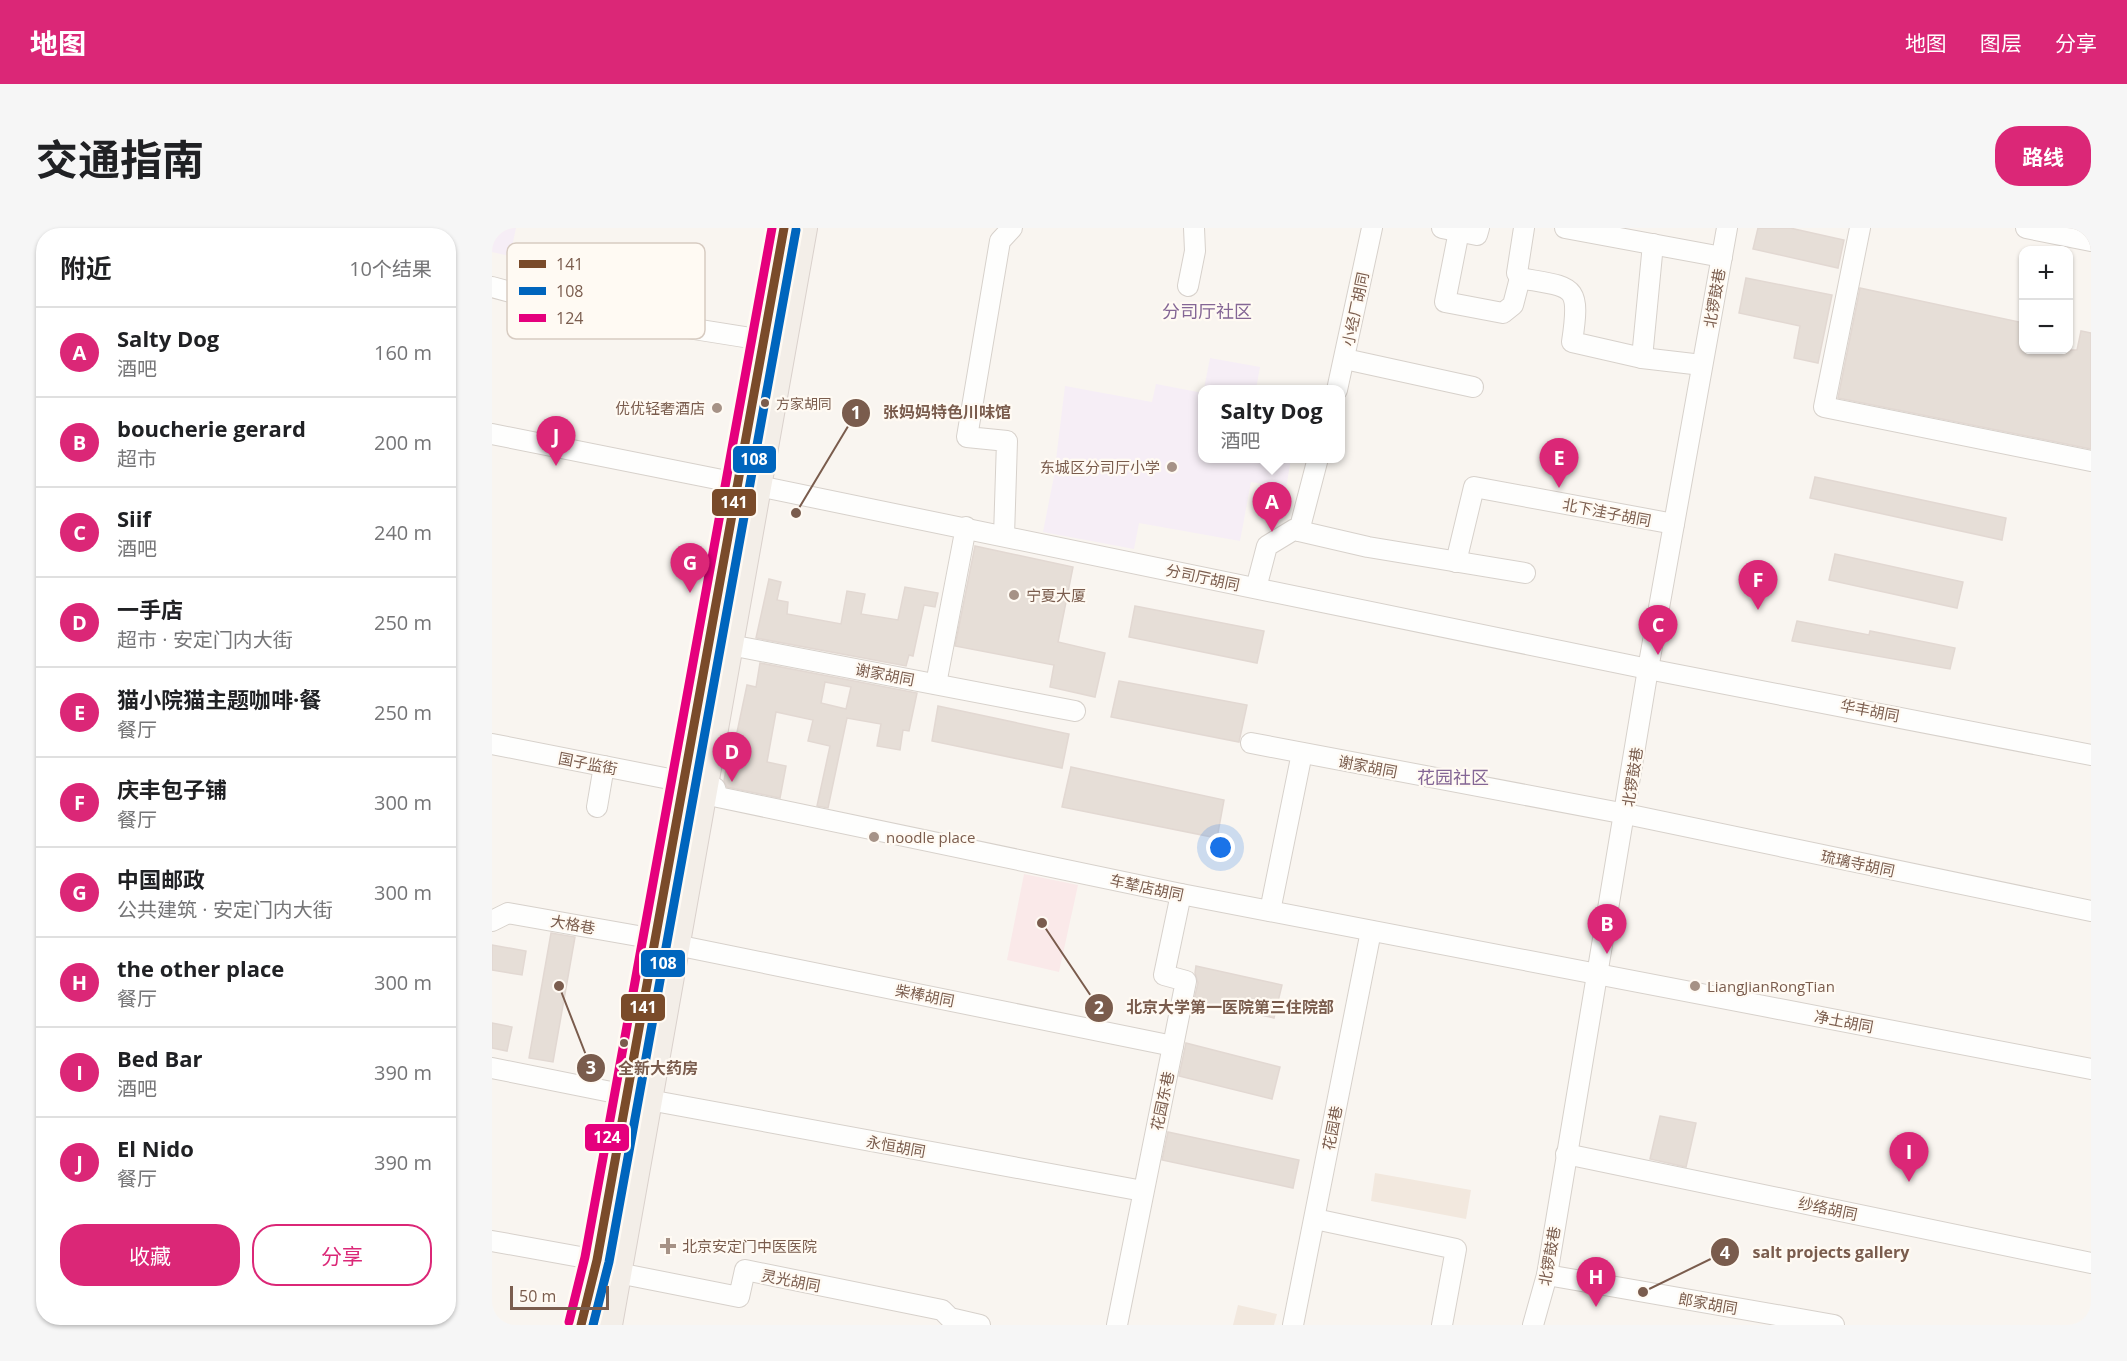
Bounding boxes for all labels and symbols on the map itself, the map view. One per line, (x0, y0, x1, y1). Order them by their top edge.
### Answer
legend (507, 243, 705, 339)
text: 141 (556, 253, 583, 275)
street label: 北锣鼓巷 (1699, 267, 1729, 329)
street label: 小经厂胡同 (1337, 270, 1373, 348)
text: 108 (556, 280, 583, 302)
district label: 分司厅社区 (1162, 299, 1252, 323)
text: 124 (556, 307, 583, 329)
place label: 方家胡同 (776, 394, 832, 413)
callout: 张妈妈特色川味馆 (841, 396, 1023, 430)
marker: 方家胡同 (759, 397, 771, 409)
place label: 优优轻奢酒店 (615, 398, 705, 418)
text: 1 (851, 400, 861, 424)
marker: 优优轻奢酒店 (710, 401, 724, 415)
text: 张妈妈特色川味馆 (883, 401, 1011, 423)
pin: J (536, 416, 576, 466)
pin: E (1540, 438, 1578, 488)
line badge: 108 (732, 445, 777, 474)
text: 108 (740, 448, 768, 470)
place label: 东城区分司厅小学 (1040, 457, 1160, 477)
marker: 东城区分司厅小学 (1165, 460, 1179, 474)
pin: A (1252, 482, 1292, 532)
line badge: 141 (711, 488, 757, 517)
text: 141 (720, 491, 748, 513)
street label: 北下洼子胡同 (1561, 494, 1653, 530)
pin: G (670, 544, 710, 593)
street label: 分司厅胡同 (1164, 559, 1242, 595)
pin: F (1738, 560, 1778, 610)
place label: 宁夏大厦 (1026, 585, 1086, 605)
marker: 宁夏大厦 (1007, 588, 1021, 602)
pin: C (1638, 606, 1678, 655)
street label: 谢家胡同 (854, 658, 916, 690)
street label: 华丰胡同 (1839, 694, 1901, 726)
pin: D (712, 732, 752, 782)
street label: 北锣鼓巷 (1617, 746, 1647, 808)
street label: 国子监街 (557, 747, 619, 779)
street label: 谢家胡同 (1337, 750, 1399, 782)
district label: 花园社区 (1417, 765, 1489, 789)
place label: noodle place (886, 827, 975, 847)
marker: noodle place (867, 830, 881, 844)
your location (1206, 833, 1235, 862)
street label: 琉璃寺胡同 (1819, 845, 1897, 881)
street label: 车辇店胡同 (1108, 869, 1186, 905)
pin: B (1588, 904, 1626, 954)
street label: 大格巷 (549, 910, 597, 938)
line badge: 108 (640, 949, 686, 978)
text: 108 (649, 952, 677, 974)
place label: LiangJianRongTian (1707, 976, 1835, 996)
street label: 柴棒胡同 (894, 979, 956, 1011)
marker: LiangJianRongTian (1688, 979, 1702, 993)
callout: 北京大学第一医院第三住院部 (1084, 991, 1346, 1025)
line badge: 141 (620, 993, 666, 1022)
text: 2 (1094, 995, 1104, 1019)
text: 141 (629, 996, 657, 1018)
text: 北京大学第一医院第三住院部 (1126, 996, 1334, 1018)
street label: 净土胡同 (1813, 1005, 1875, 1037)
unlabelled marker (618, 1037, 630, 1049)
callout: 全新大药房 (576, 1051, 710, 1085)
text: 3 (586, 1055, 596, 1079)
text: 全新大药房 (618, 1057, 698, 1079)
street label: 花园东巷 (1146, 1070, 1178, 1132)
street label: 花园巷 (1318, 1104, 1346, 1152)
line badge: 124 (584, 1123, 630, 1152)
text: 124 (593, 1126, 621, 1148)
street label: 永恒胡同 (865, 1131, 927, 1161)
pin: I (1890, 1132, 1928, 1182)
street label: 纱络胡同 (1797, 1192, 1859, 1224)
street label: 北锣鼓巷 (1534, 1225, 1564, 1287)
callout: salt projects gallery (1710, 1235, 1921, 1269)
place label: 北京安定门中医医院 (682, 1236, 817, 1256)
marker: 北京安定门中医医院 (659, 1237, 677, 1255)
text: 4 (1720, 1240, 1730, 1264)
text: salt projects gallery (1753, 1241, 1910, 1263)
pin: H (1576, 1258, 1616, 1307)
street label: 灵光胡同 (760, 1264, 822, 1296)
scale bar (510, 1283, 609, 1310)
street label: 郎家胡同 (1677, 1288, 1739, 1318)

